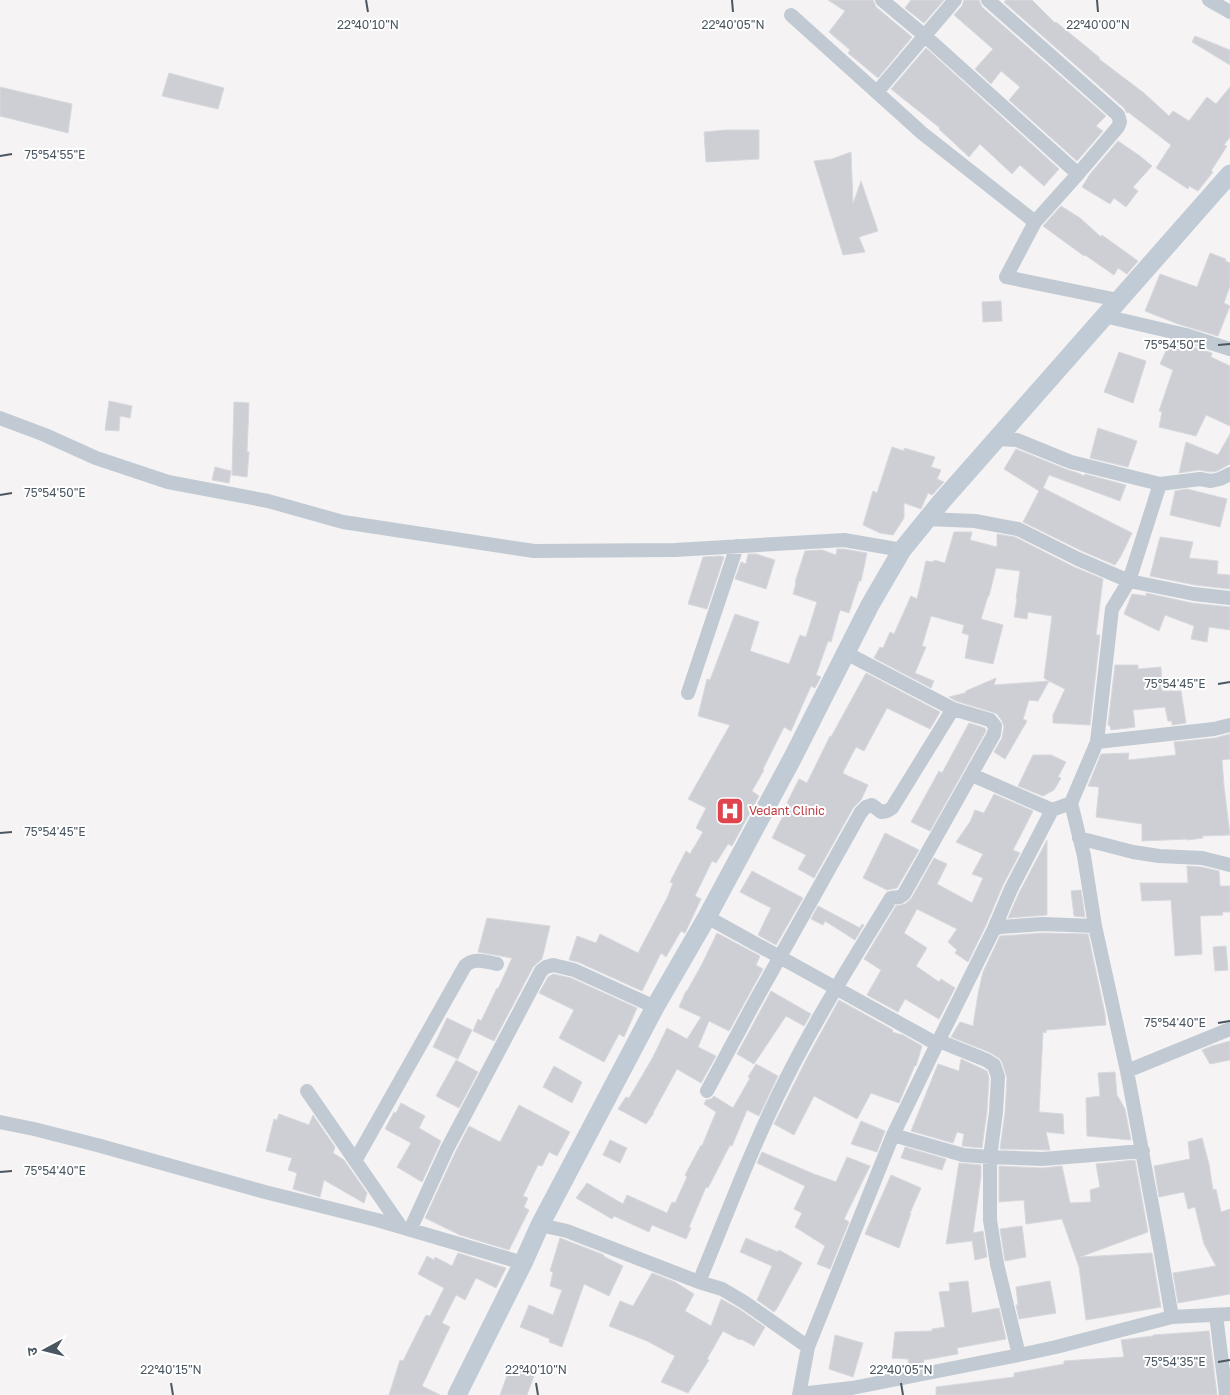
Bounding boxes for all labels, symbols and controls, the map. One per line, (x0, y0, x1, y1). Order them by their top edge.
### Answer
text: 22°40'10"N (337, 17, 399, 32)
text: 22°40'05"N (701, 17, 765, 32)
text: 22°40'00"N (1066, 17, 1130, 32)
text: 75°54'55"E (25, 147, 85, 162)
text: 75°54'50"E (1144, 337, 1206, 352)
text: 75°54'50"E (24, 485, 86, 500)
text: 75°54'45"E (1144, 676, 1206, 691)
hospital icon: Vedant Clinic (715, 796, 745, 826)
place label: Vedant Clinic (749, 803, 825, 818)
text: 75°54'45"E (24, 824, 86, 839)
text: 75°54'40"E (1144, 1015, 1206, 1030)
text: 75°54'40"E (24, 1163, 86, 1178)
north arrow (20, 1325, 70, 1375)
text: उ (23, 1346, 41, 1357)
text: 75°54'35"E (1145, 1354, 1205, 1369)
text: 22°40'15"N (140, 1362, 202, 1377)
text: 22°40'10"N (505, 1362, 567, 1377)
text: 22°40'05"N (869, 1362, 933, 1377)

